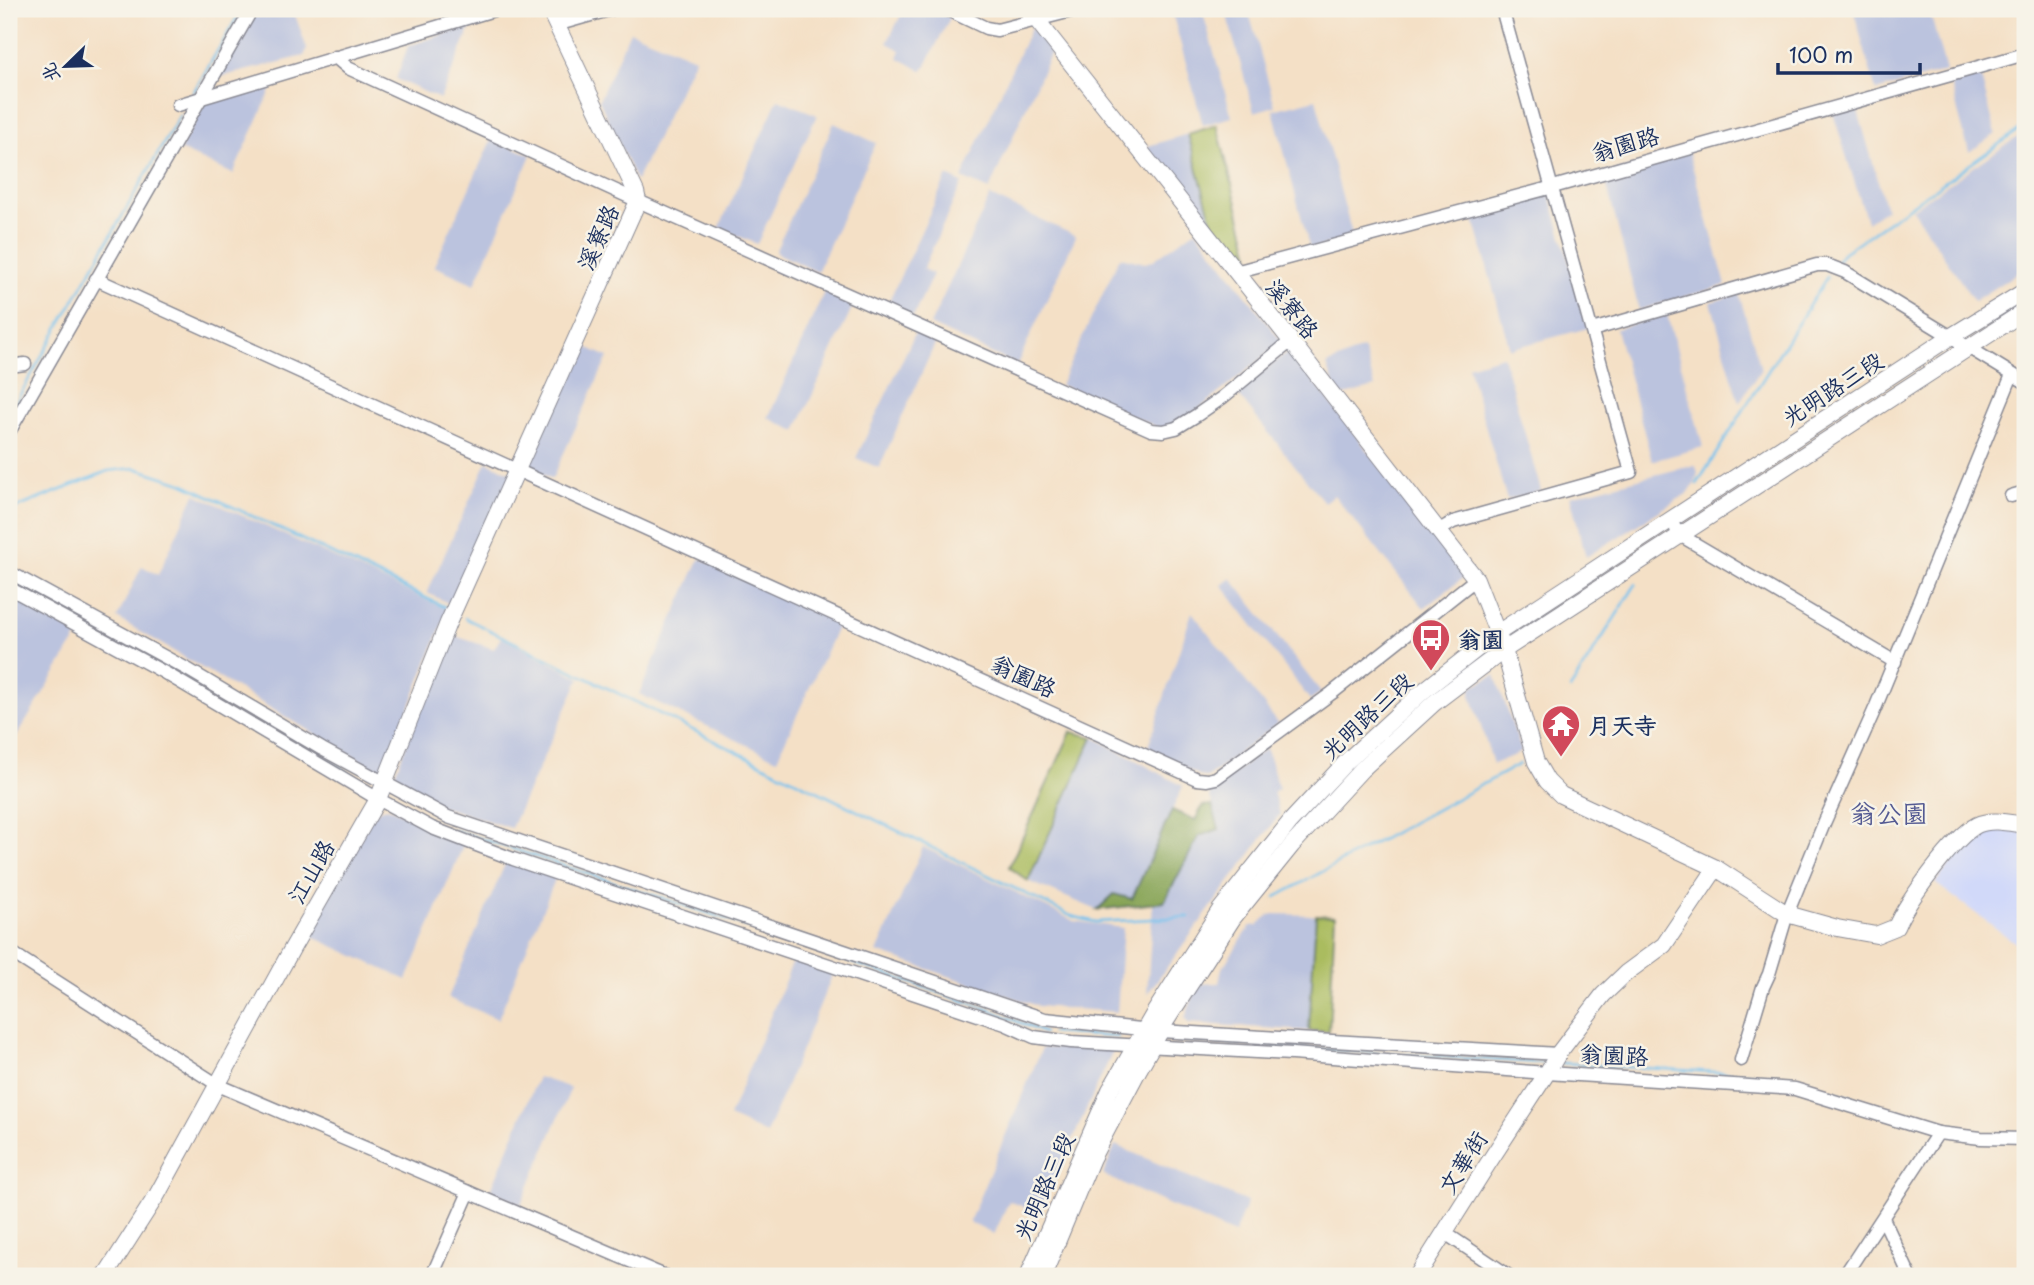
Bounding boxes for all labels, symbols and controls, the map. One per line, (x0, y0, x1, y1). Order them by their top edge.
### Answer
north arrow (32, 32, 102, 102)
scale bar (1778, 32, 1920, 76)
text: 100 m (1789, 38, 1853, 70)
text: 北 (33, 59, 66, 87)
street label: 翁園路 (1587, 117, 1663, 169)
street label: 溪寮路 (567, 198, 627, 276)
street label: 溪寮路 (1258, 270, 1328, 346)
street label: 光明路三段 (1774, 342, 1890, 434)
bus stop icon: 翁園 (1410, 617, 1452, 672)
place label: 翁園 (1458, 621, 1504, 656)
street label: 翁園路 (985, 645, 1063, 705)
street label: 光明路三段 (1312, 663, 1420, 767)
temple icon: 月天寺 (1540, 703, 1582, 758)
place label: 月天寺 (1588, 707, 1657, 742)
district label: 翁公園 (1850, 793, 1928, 832)
street label: 江山路 (278, 832, 342, 910)
street label: 翁園路 (1579, 1035, 1649, 1073)
street label: 文華街 (1429, 1123, 1495, 1201)
street label: 光明路三段 (1004, 1126, 1082, 1246)

